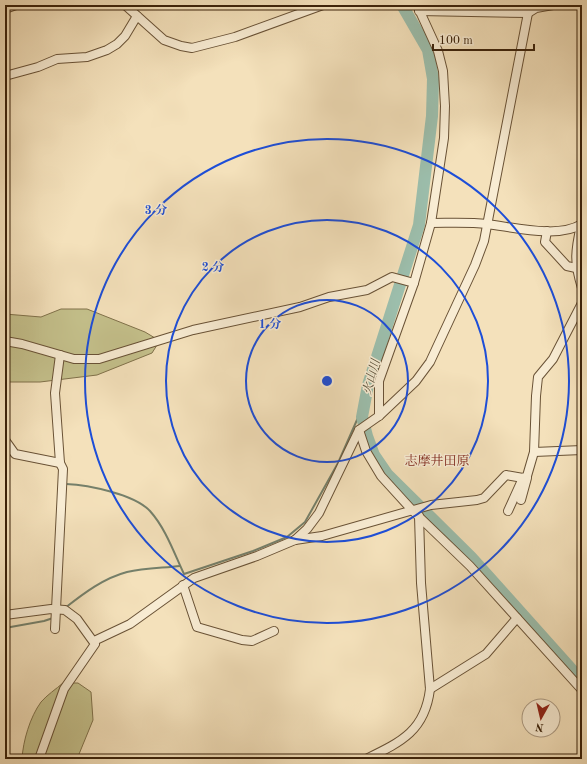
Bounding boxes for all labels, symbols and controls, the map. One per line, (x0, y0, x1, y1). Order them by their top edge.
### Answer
scale bar (433, 26, 534, 52)
text: 100 m (439, 35, 473, 47)
text: 3 分 (145, 203, 167, 217)
text: 2 分 (202, 260, 224, 274)
text: 1 分 (259, 317, 281, 331)
water label: 火山川 (361, 356, 383, 396)
centre of rings (320, 374, 334, 388)
district label: 志摩井田原 (404, 454, 470, 468)
north arrow (521, 698, 561, 738)
text: N (534, 720, 545, 732)

